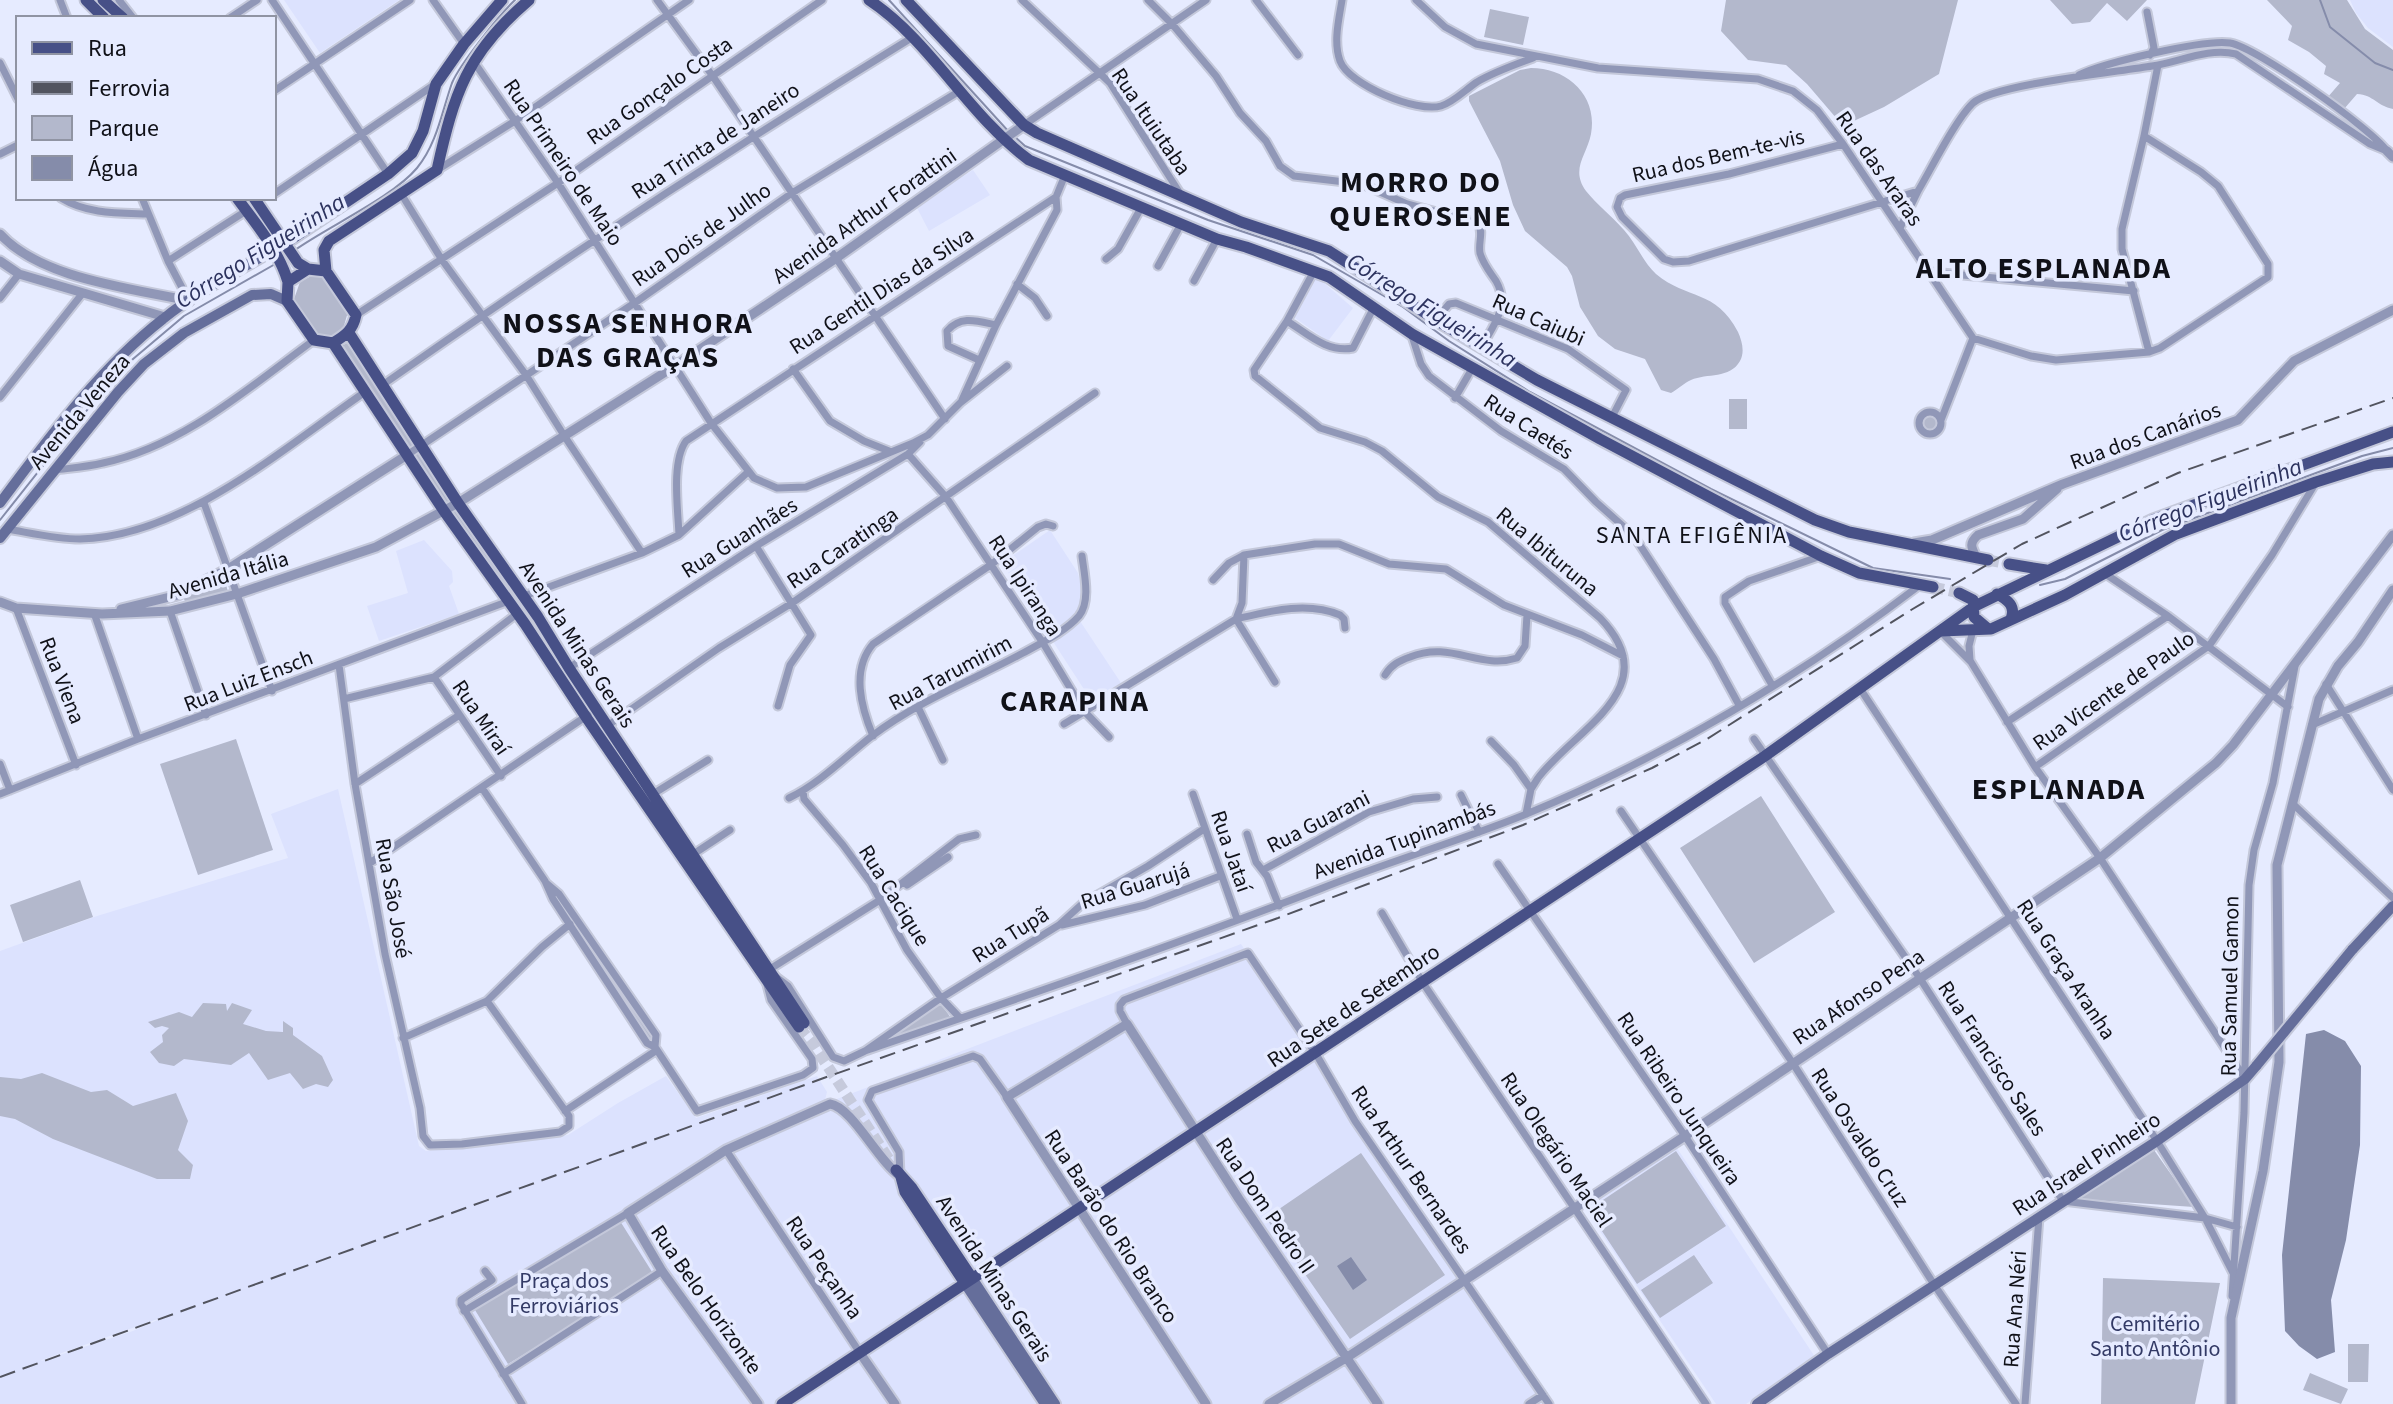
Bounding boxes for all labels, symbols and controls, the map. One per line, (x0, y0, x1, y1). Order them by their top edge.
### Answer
legend (16, 16, 276, 200)
street label: Rua Gonçalo Costa (580, 28, 739, 153)
text: Rua (88, 31, 127, 66)
street label: Rua Ituiutaba (1103, 61, 1199, 182)
text: Ferrovia (88, 71, 170, 106)
street label: Rua Primeiro de Maio (495, 72, 631, 253)
street label: Rua Trinta de Janeiro (625, 74, 806, 207)
street label: Rua das Araras (1828, 104, 1931, 233)
text: Parque (88, 111, 159, 146)
street label: Rua dos Bem-te-vis (1629, 121, 1808, 191)
street label: Avenida Arthur Forattini (766, 140, 963, 292)
text: Água (88, 151, 138, 186)
district label: MORRO DO QUEROSENE (1329, 161, 1513, 238)
street label: Rua Dois de Julho (625, 175, 778, 295)
water label: Córrego Figueirinha (169, 185, 352, 318)
street label: Rua Gentil Dias da Silva (783, 219, 980, 363)
water label: Córrego Figueirinha (1340, 244, 1524, 377)
district label: ALTO ESPLANADA (1915, 247, 2172, 290)
street label: Rua Caiubi (1487, 285, 1590, 355)
district label: NOSSA SENHORA DAS GRAÇAS (502, 302, 754, 379)
street label: Avenida Veneza (22, 347, 138, 477)
street label: Rua Caetés (1477, 386, 1580, 468)
street label: Rua dos Canários (2065, 394, 2225, 478)
water label: Córrego Figueirinha (2113, 449, 2307, 552)
street label: Rua Guanhães (675, 489, 804, 586)
street label: Rua Caratinga (780, 499, 905, 597)
street label: Rua Ibituruna (1489, 499, 1606, 604)
district label: SANTA EFIGÊNIA (1596, 518, 1788, 553)
street label: Rua Ipiranga (980, 528, 1070, 643)
street label: Avenida Itália (164, 542, 292, 607)
street label: Avenida Minas Gerais (511, 555, 643, 734)
street label: Rua Vicente de Paulo (2026, 623, 2201, 759)
street label: Rua Tarumirim (883, 627, 1018, 719)
street label: Rua Viena (31, 632, 93, 728)
street label: Rua Luiz Ensch (179, 642, 318, 720)
street label: Rua Miraí (444, 673, 519, 762)
district label: CARAPINA (1000, 680, 1150, 723)
district label: ESPLANADA (1972, 768, 2146, 811)
street label: Rua Guarani (1261, 782, 1376, 862)
street label: Avenida Tupinambás (1309, 792, 1500, 888)
street label: Rua Jataí (1202, 806, 1260, 897)
street label: Rua São José (367, 835, 419, 961)
street label: Rua Cacique (850, 839, 938, 952)
street label: Rua Guarujá (1077, 854, 1194, 918)
street label: Rua Graça Aranha (2009, 893, 2124, 1046)
street label: Rua Samuel Gamon (2212, 895, 2248, 1077)
street label: Rua Tupã (966, 899, 1055, 971)
street label: Rua Sete de Setembro (1261, 936, 1446, 1076)
street label: Rua Afonso Pena (1786, 941, 1931, 1053)
street label: Rua Francisco Sales (1930, 974, 2055, 1143)
street label: Rua Ribeiro Junqueira (1609, 1005, 1749, 1192)
street label: Rua Osvaldo Cruz (1803, 1062, 1917, 1214)
street label: Rua Olegário Maciel (1492, 1066, 1620, 1234)
street label: Rua Arthur Bernardes (1343, 1079, 1480, 1260)
street label: Rua Israel Pinheiro (2006, 1104, 2167, 1224)
street label: Rua Barão do Rio Branco (1036, 1123, 1186, 1330)
street label: Rua Dom Pedro II (1208, 1131, 1323, 1280)
street label: Avenida Minas Gerais (928, 1189, 1060, 1368)
street label: Rua Peçanha (778, 1209, 871, 1326)
street label: Rua Belo Horizonte (643, 1218, 770, 1381)
street label: Rua Ana Néri (1995, 1249, 2035, 1369)
park label: Praça dos Ferroviários (509, 1265, 619, 1322)
park label: Cemitério Santo Antônio (2090, 1308, 2220, 1365)

